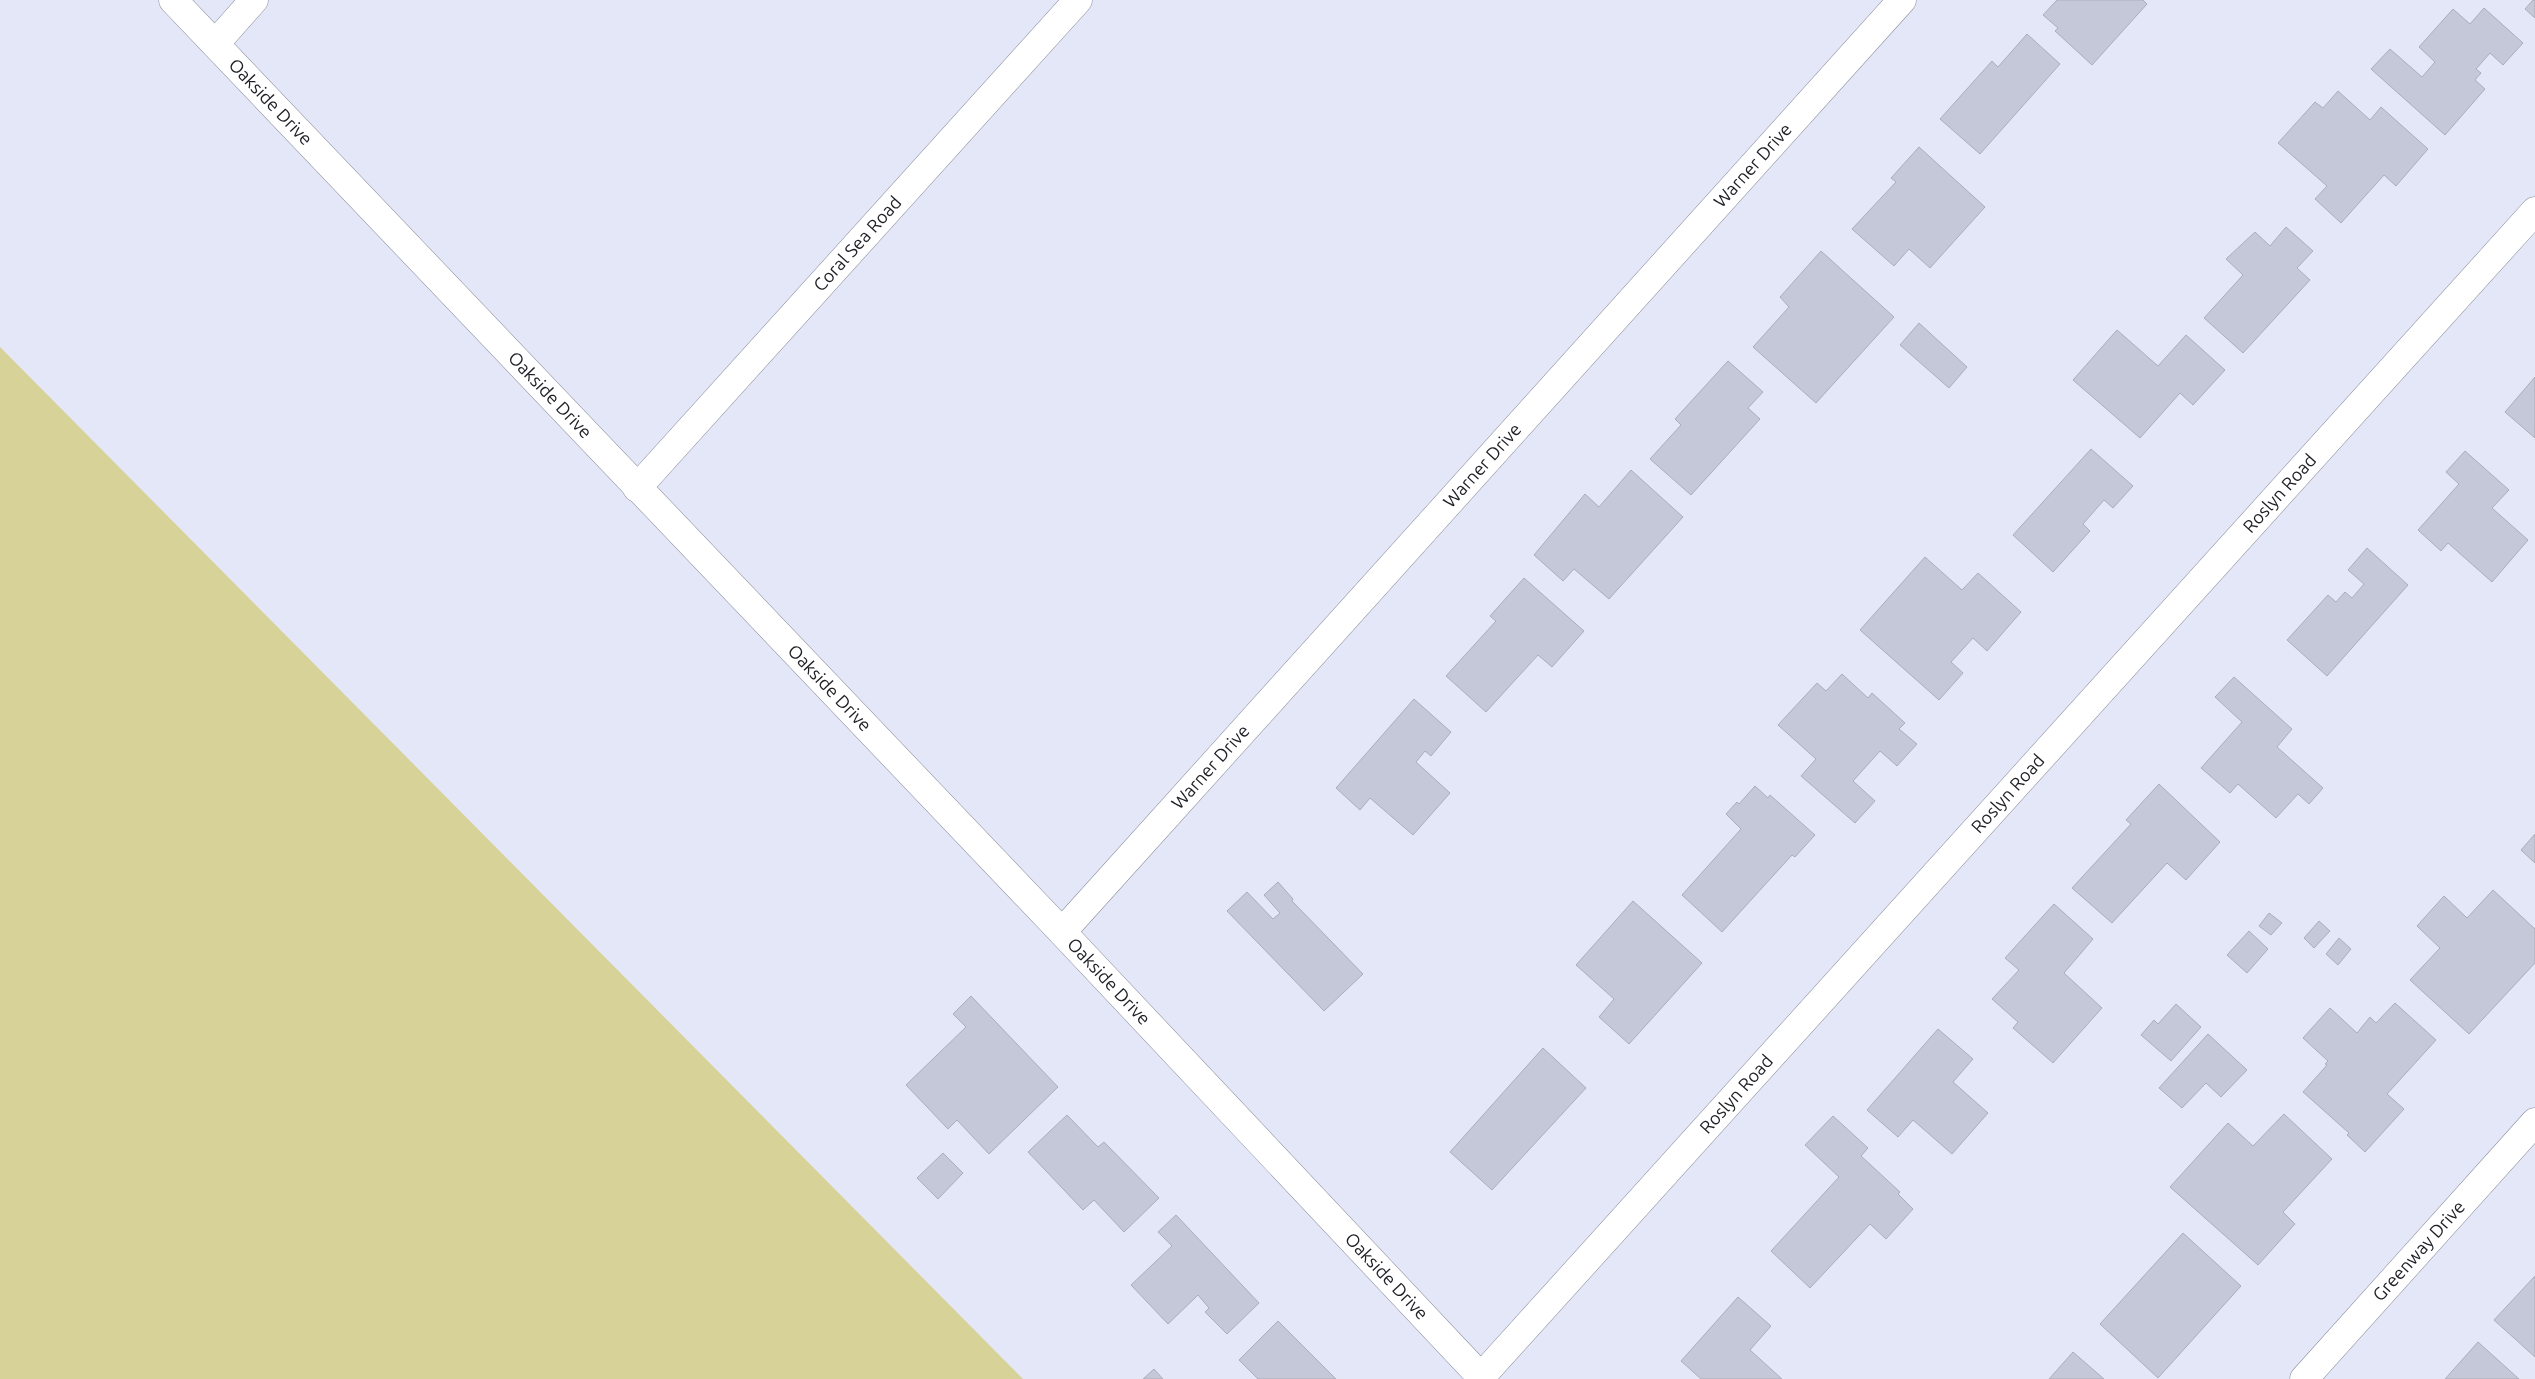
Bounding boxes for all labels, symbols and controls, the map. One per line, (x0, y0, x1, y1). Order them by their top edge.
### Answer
street label: Oakside Drive (225, 54, 317, 149)
street label: Warner Drive (1709, 119, 1795, 211)
street label: Coral Sea Road (809, 192, 905, 295)
street label: Oakside Drive (505, 347, 596, 442)
street label: Warner Drive (1439, 419, 1525, 511)
street label: Roslyn Road (2238, 449, 2319, 536)
street label: Oakside Drive (784, 640, 876, 735)
street label: Warner Drive (1167, 720, 1253, 813)
street label: Roslyn Road (1967, 750, 2048, 837)
street label: Oakside Drive (1064, 933, 1155, 1028)
street label: Roslyn Road (1695, 1050, 1776, 1137)
street label: Greenway Drive (2368, 1196, 2468, 1304)
street label: Oakside Drive (1341, 1228, 1433, 1323)

